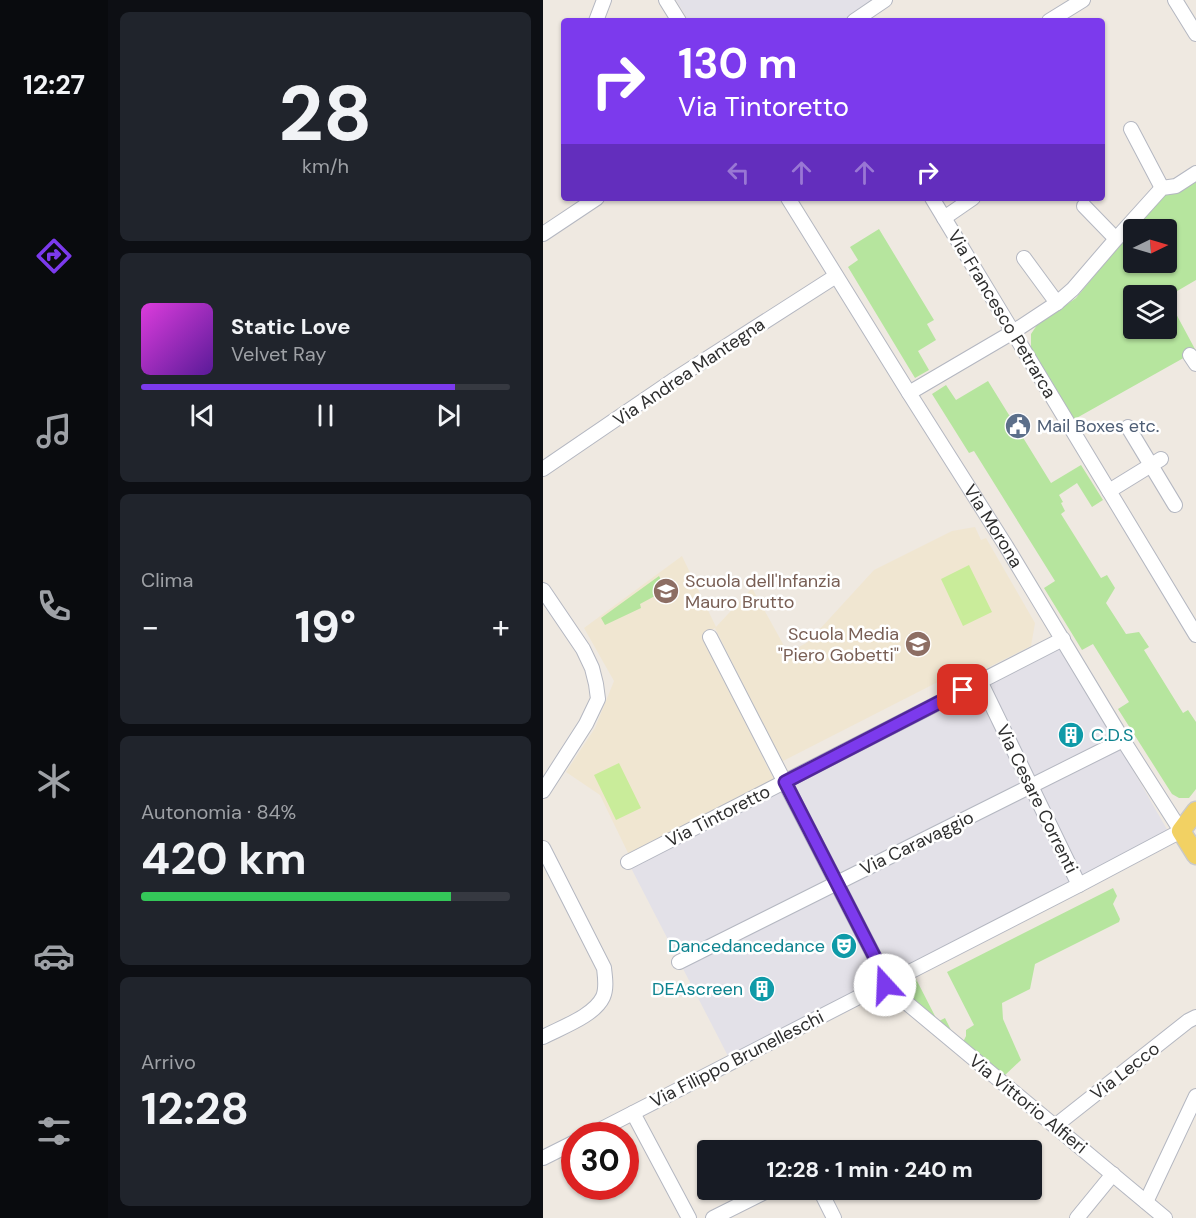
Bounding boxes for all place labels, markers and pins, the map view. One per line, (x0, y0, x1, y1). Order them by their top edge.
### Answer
public building icon: Mail Boxes etc. (1003, 411, 1033, 441)
place label: Mail Boxes etc. (1037, 414, 1159, 438)
place label: Scuola dell'Infanzia Mauro Brutto (685, 569, 841, 614)
school or university icon: Scuola dell'Infanzia Mauro Brutto (651, 576, 681, 606)
place label: Scuola Media "Piero Gobetti" (778, 622, 899, 667)
school or university icon: Scuola Media "Piero Gobetti" (903, 629, 933, 659)
pin (937, 664, 988, 715)
building icon: C.D.S (1056, 720, 1086, 750)
place label: C.D.S (1091, 723, 1133, 747)
theatre icon: Dancedancedance (829, 931, 859, 961)
place label: Dancedancedance (668, 934, 825, 958)
building icon: DEAscreen (747, 974, 777, 1004)
place label: DEAscreen (652, 977, 743, 1001)

